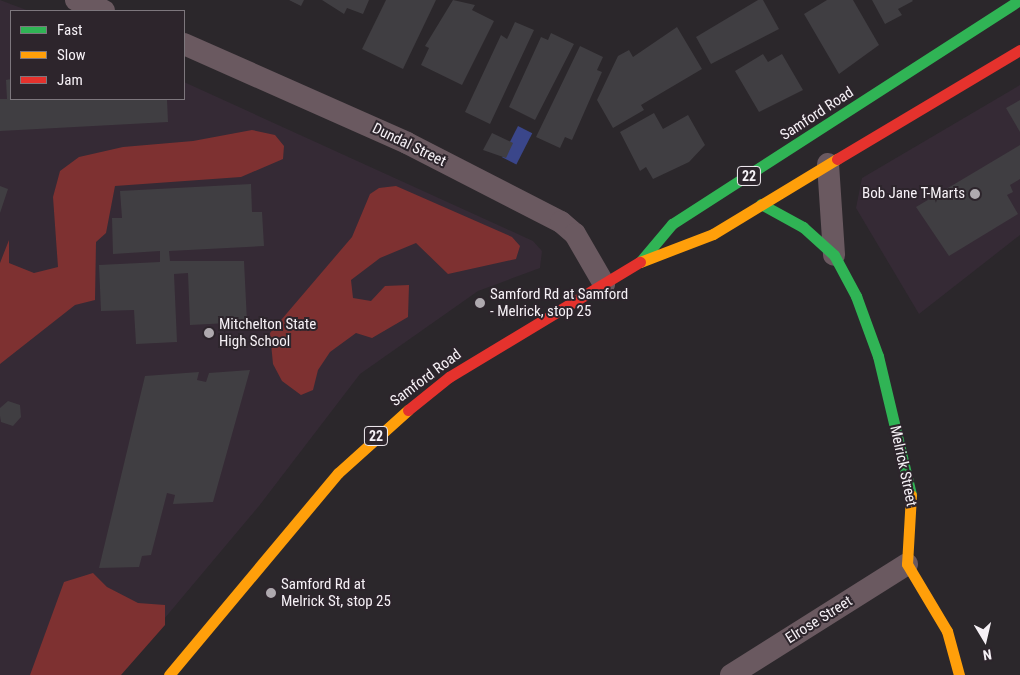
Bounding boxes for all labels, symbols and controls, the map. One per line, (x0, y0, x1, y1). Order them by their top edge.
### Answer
legend (10, 10, 185, 100)
text: Fast (57, 21, 82, 39)
text: Slow (57, 46, 86, 64)
text: Jam (57, 71, 83, 89)
street label: Samford Road (777, 84, 857, 144)
street label: Dundal Street (369, 119, 449, 171)
road number: 22 (736, 165, 762, 188)
place label: Bob Jane T-Marts (862, 185, 965, 203)
marker: Bob Jane T-Marts (969, 188, 981, 200)
place label: Samford Rd at Samford - Melrick, stop 25 (490, 285, 628, 320)
marker: Samford Rd at Samford - Melrick, stop 25 (474, 297, 486, 309)
place label: Mitchelton State High School (219, 315, 316, 350)
marker: Mitchelton State High School (203, 327, 215, 339)
street label: Samford Road (387, 346, 465, 410)
road number: 22 (364, 424, 388, 448)
street label: Melrick Street (886, 424, 920, 508)
place label: Samford Rd at Melrick St, stop 25 (281, 575, 391, 610)
marker: Samford Rd at Melrick St, stop 25 (265, 587, 277, 599)
street label: Elrose Street (782, 592, 856, 648)
north arrow (960, 615, 1010, 665)
text: N (982, 646, 993, 663)

